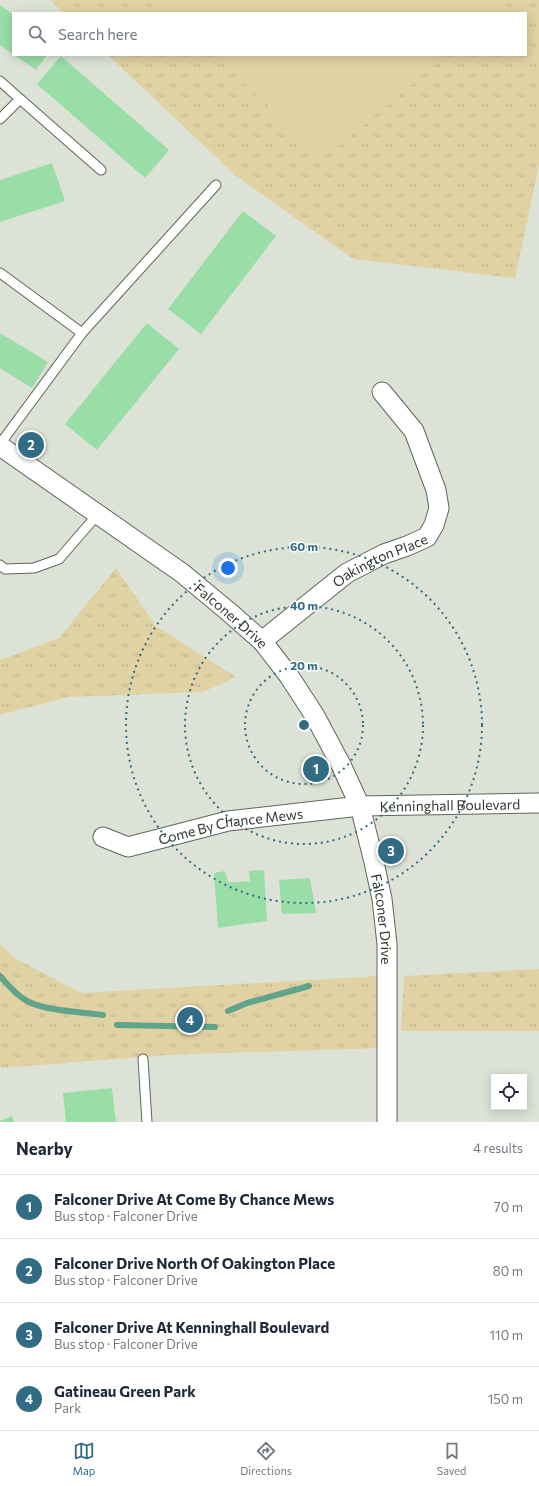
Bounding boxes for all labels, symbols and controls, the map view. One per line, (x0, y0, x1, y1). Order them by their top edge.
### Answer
search box (12, 12, 527, 56)
icon: search (26, 23, 48, 45)
text: Search here (58, 25, 137, 43)
pin: 2 (18, 430, 44, 460)
street label: Oakington Place (328, 529, 430, 590)
text: 60 m (290, 539, 318, 553)
your location (218, 558, 238, 578)
street label: Falconer Drive (191, 579, 272, 651)
text: 40 m (290, 598, 318, 612)
text: 20 m (290, 658, 318, 672)
centre of rings (297, 718, 311, 732)
pin: 1 (303, 754, 329, 784)
street label: Kenninghall Boulevard (379, 795, 520, 814)
street label: Come By Chance Mews (156, 804, 304, 847)
pin: 3 (378, 836, 404, 866)
street label: Falconer Drive (368, 872, 396, 964)
pin: 4 (177, 1005, 203, 1035)
map controls (491, 1074, 527, 1110)
button: locate (491, 1074, 527, 1110)
text: Nearby (16, 1138, 73, 1159)
text: 4 results (473, 1140, 523, 1156)
text: Falconer Drive At Come By Chance Mews (54, 1190, 334, 1208)
text: 1 (26, 1199, 32, 1215)
text: 70 m (494, 1199, 523, 1215)
text: Bus stop · Falconer Drive (54, 1208, 198, 1224)
text: Falconer Drive North Of Oakington Place (54, 1254, 335, 1272)
text: 2 (25, 1263, 33, 1279)
text: 80 m (493, 1263, 523, 1279)
text: Bus stop · Falconer Drive (54, 1272, 198, 1288)
text: Falconer Drive At Kenninghall Boulevard (54, 1318, 329, 1336)
text: 3 (25, 1327, 33, 1343)
text: 110 m (490, 1327, 523, 1343)
text: Bus stop · Falconer Drive (54, 1336, 198, 1352)
text: Gatineau Green Park (54, 1382, 196, 1400)
text: 4 (25, 1391, 33, 1407)
text: 150 m (488, 1391, 523, 1407)
text: Park (54, 1400, 81, 1416)
tab: Map (73, 1440, 95, 1477)
tab: Directions (240, 1440, 292, 1477)
tab: Saved (437, 1440, 466, 1477)

